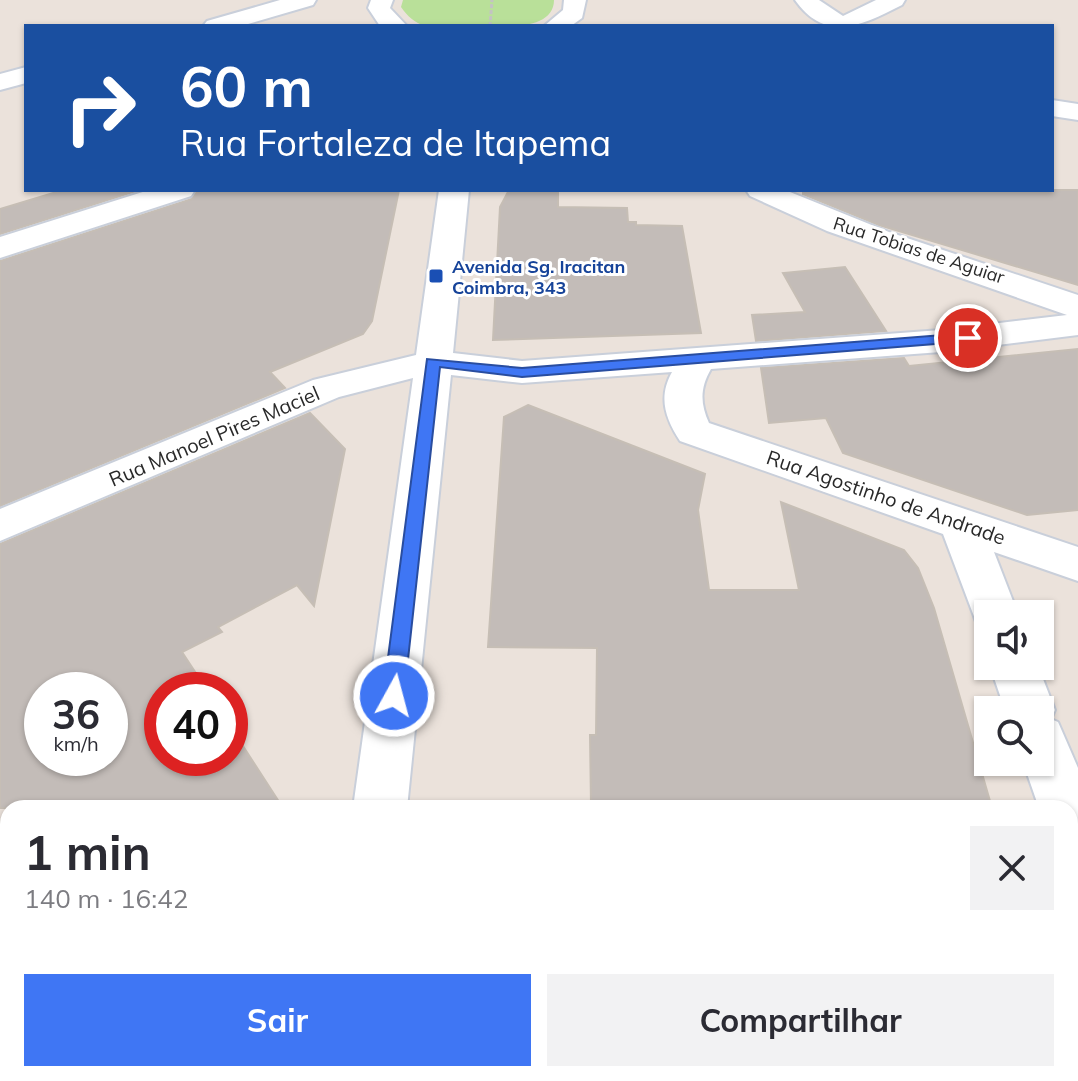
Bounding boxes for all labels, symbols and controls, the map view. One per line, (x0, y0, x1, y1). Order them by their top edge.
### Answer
text: 60 m (180, 51, 313, 121)
icon: right (48, 56, 152, 160)
text: Rua Fortaleza de Itapema (180, 120, 611, 165)
street label: Rua Tobias de Aguiar (830, 211, 1008, 289)
place label: Avenida Sg. Iracitan Coimbra, 343 (452, 255, 625, 299)
marker: Avenida Sg. Iracitan Coimbra, 343 (427, 267, 445, 285)
pin (934, 304, 1002, 372)
icon: arrive (946, 316, 990, 360)
street label: Rua Manoel Pires Maciel (105, 380, 323, 492)
street label: Rua Agostinho de Andrade (763, 444, 1009, 550)
map controls (974, 600, 1054, 776)
button: sound (974, 600, 1054, 680)
position arrow (352, 654, 436, 738)
speed limit sign: 40 (144, 672, 248, 776)
text: 36 (52, 689, 100, 739)
button: search (974, 696, 1054, 776)
text: km/h (53, 731, 99, 756)
text: 1 min (24, 822, 151, 882)
button: close (970, 826, 1054, 910)
text: 140 m · 16:42 (24, 882, 188, 915)
button: Sair (24, 974, 531, 1066)
button: Compartilhar (547, 974, 1054, 1066)

